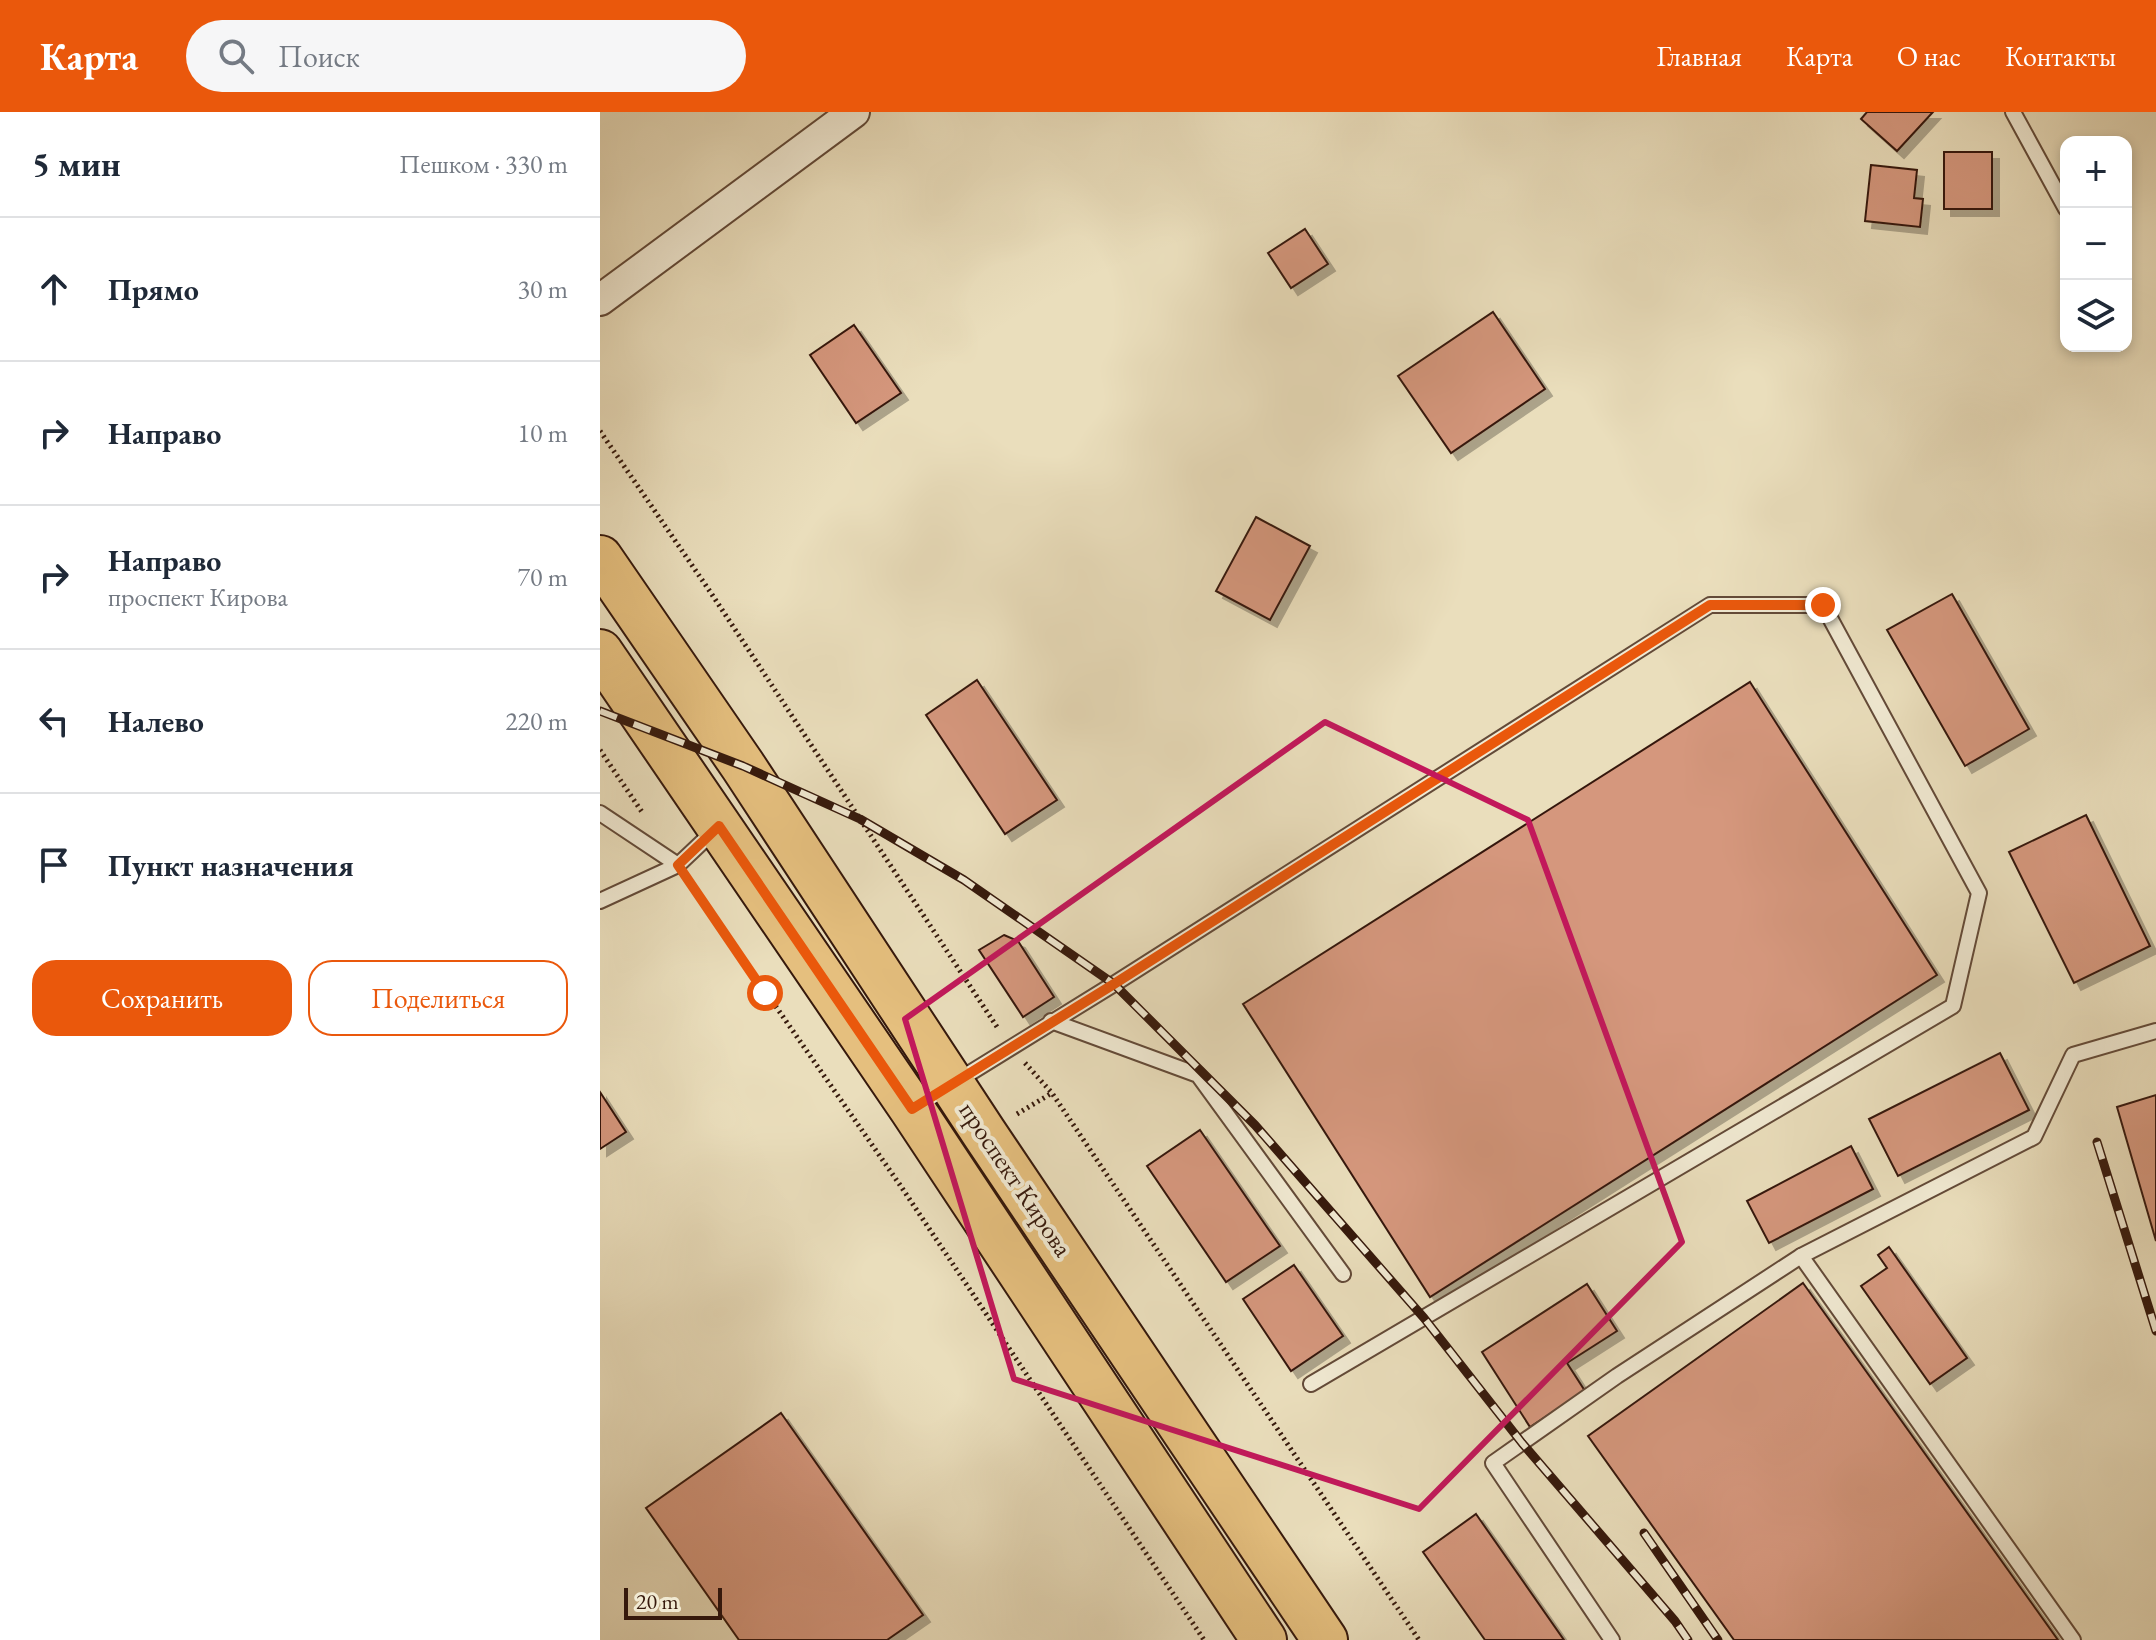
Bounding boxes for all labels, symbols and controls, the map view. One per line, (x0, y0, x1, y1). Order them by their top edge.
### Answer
search box (186, 20, 746, 92)
text: Карта (40, 32, 138, 81)
icon: search (214, 34, 258, 78)
text: Поиск (278, 37, 360, 76)
text: Главная (1657, 38, 1742, 74)
text: Карта (1786, 38, 1853, 74)
text: О нас (1897, 38, 1961, 74)
text: Контакты (2005, 38, 2116, 74)
map controls (2060, 136, 2132, 352)
button: + (2060, 136, 2132, 208)
text: 5 мин (32, 142, 121, 186)
text: Пешком · 330 m (399, 147, 568, 181)
button: − (2060, 208, 2132, 280)
icon: ahead (32, 267, 76, 311)
text: Прямо (108, 270, 199, 309)
text: 30 m (518, 272, 568, 306)
button: layers (2060, 280, 2132, 352)
icon: right (32, 411, 76, 455)
text: Направо (108, 414, 221, 453)
text: 10 m (518, 416, 568, 450)
text: Направо (108, 541, 221, 580)
icon: right (32, 555, 76, 599)
text: 70 m (518, 560, 568, 594)
text: проспект Кирова (108, 580, 288, 614)
route end (1805, 587, 1841, 623)
icon: left (32, 699, 76, 743)
text: Налево (108, 702, 204, 741)
text: 220 m (505, 704, 568, 738)
icon: arrive (32, 843, 76, 887)
text: Пункт назначения (108, 846, 354, 885)
button: Сохранить (32, 960, 292, 1036)
button: Поделиться (308, 960, 568, 1036)
route start (747, 975, 783, 1011)
street label: проспект Кирова (952, 1095, 1081, 1264)
scale bar (624, 1584, 722, 1620)
text: 20 m (636, 1587, 679, 1616)

